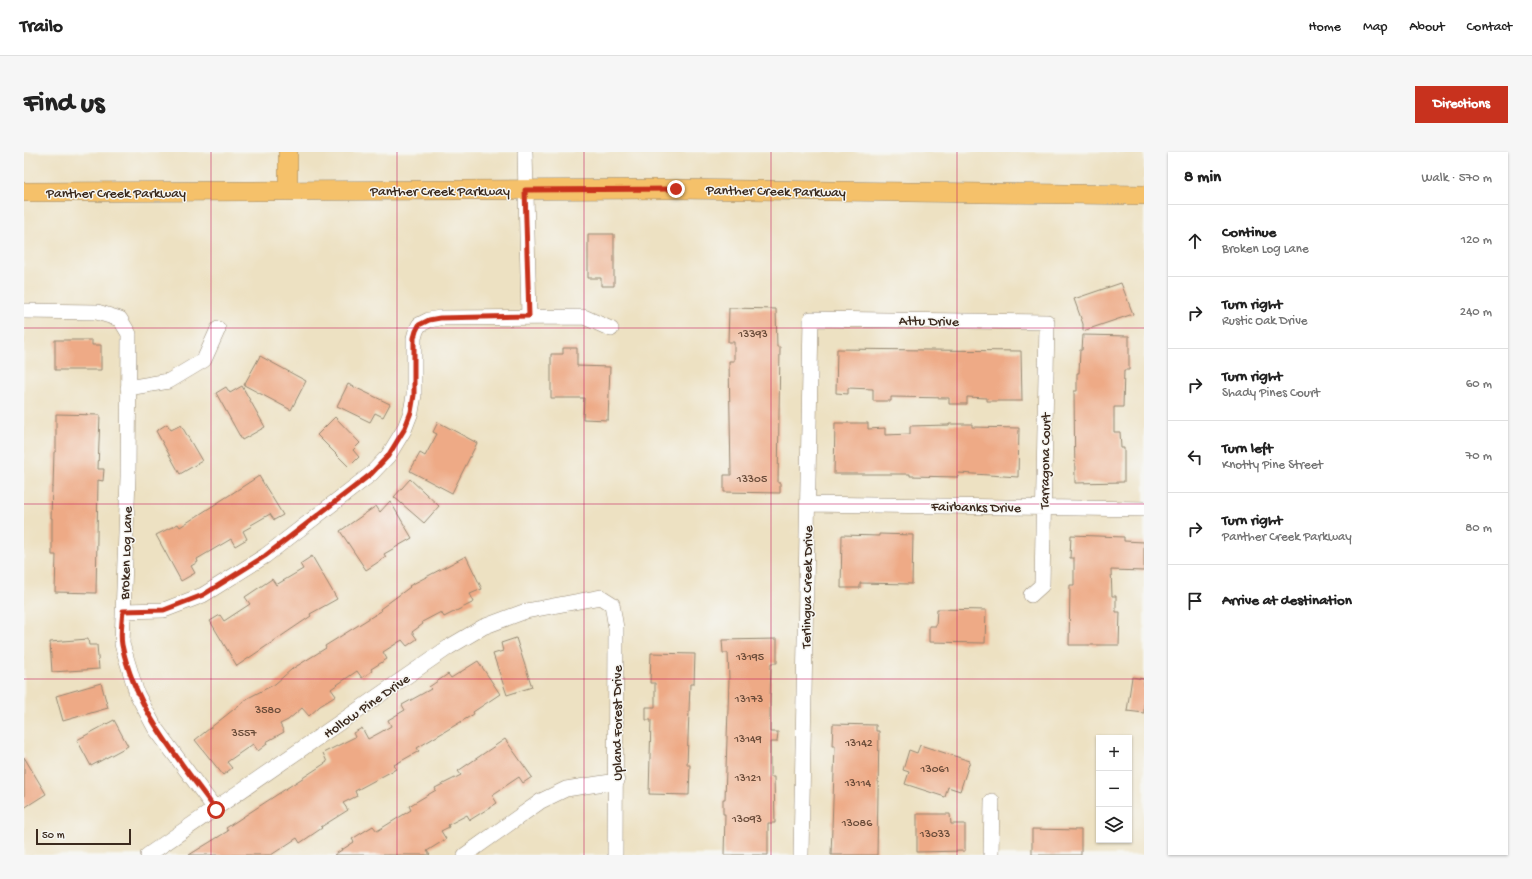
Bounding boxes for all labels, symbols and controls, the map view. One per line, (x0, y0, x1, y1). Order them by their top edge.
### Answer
text: Trailo (20, 16, 63, 39)
text: Home (1309, 19, 1341, 36)
text: Map (1363, 19, 1387, 36)
text: About (1409, 19, 1445, 36)
text: Contact (1467, 19, 1512, 36)
button: Directions (1415, 86, 1508, 123)
text: Find us (24, 88, 104, 121)
text: 8 min (1184, 168, 1221, 188)
text: Walk · 570 m (1422, 171, 1492, 186)
route end (667, 180, 685, 198)
street label: Panther Creek Parkway (705, 183, 846, 202)
street label: Panther Creek Parkway (369, 184, 510, 201)
street label: Panther Creek Parkway (45, 186, 186, 203)
text: Continue (1222, 224, 1276, 242)
icon: ahead (1184, 230, 1206, 252)
text: 120 m (1461, 233, 1492, 248)
text: Broken Log Lane (1222, 242, 1309, 257)
text: Turn right (1222, 296, 1282, 314)
icon: right (1184, 302, 1206, 324)
text: 240 m (1460, 305, 1492, 320)
street label: Attu Drive (899, 313, 960, 332)
text: Rustic Oak Drive (1222, 314, 1308, 329)
house number: 13393 (737, 328, 768, 342)
text: Turn right (1222, 368, 1282, 386)
icon: right (1184, 374, 1206, 396)
text: 60 m (1466, 377, 1492, 392)
text: Shady Pines Court (1222, 386, 1320, 401)
street label: Tarragona Court (1037, 412, 1056, 510)
text: Turn left (1222, 440, 1273, 458)
icon: left (1184, 446, 1206, 468)
text: 70 m (1466, 449, 1492, 464)
text: Knotty Pine Street (1222, 458, 1323, 473)
house number: 13305 (736, 473, 767, 487)
street label: Fairbanks Drive (930, 499, 1022, 518)
street label: Broken Log Lane (117, 505, 138, 601)
text: Turn right (1222, 512, 1282, 530)
icon: right (1184, 518, 1206, 540)
text: 80 m (1465, 521, 1492, 536)
street label: Terlingua Creek Drive (799, 525, 818, 650)
text: Panther Creek Parkway (1222, 530, 1352, 545)
icon: arrive (1184, 590, 1206, 612)
text: Arrive at destination (1222, 592, 1352, 610)
house number: 13195 (735, 651, 764, 665)
street label: Upland Forest Drive (610, 665, 627, 781)
street label: Hollow Pine Drive (321, 671, 414, 743)
house number: 13173 (734, 693, 763, 707)
house number: 3580 (254, 704, 281, 718)
house number: 3557 (230, 727, 257, 741)
house number: 13149 (733, 733, 762, 747)
map controls (1096, 735, 1132, 843)
button: + (1096, 735, 1132, 771)
house number: 13142 (844, 737, 873, 751)
house number: 13061 (920, 763, 950, 777)
button: − (1096, 771, 1132, 807)
house number: 13121 (734, 772, 761, 786)
house number: 13114 (844, 777, 872, 791)
route start (207, 801, 225, 819)
button: layers (1096, 807, 1132, 843)
house number: 13093 (731, 813, 762, 827)
house number: 13086 (841, 817, 873, 831)
scale bar (36, 827, 131, 846)
house number: 13033 (919, 828, 950, 842)
text: 50 m (42, 830, 64, 842)

